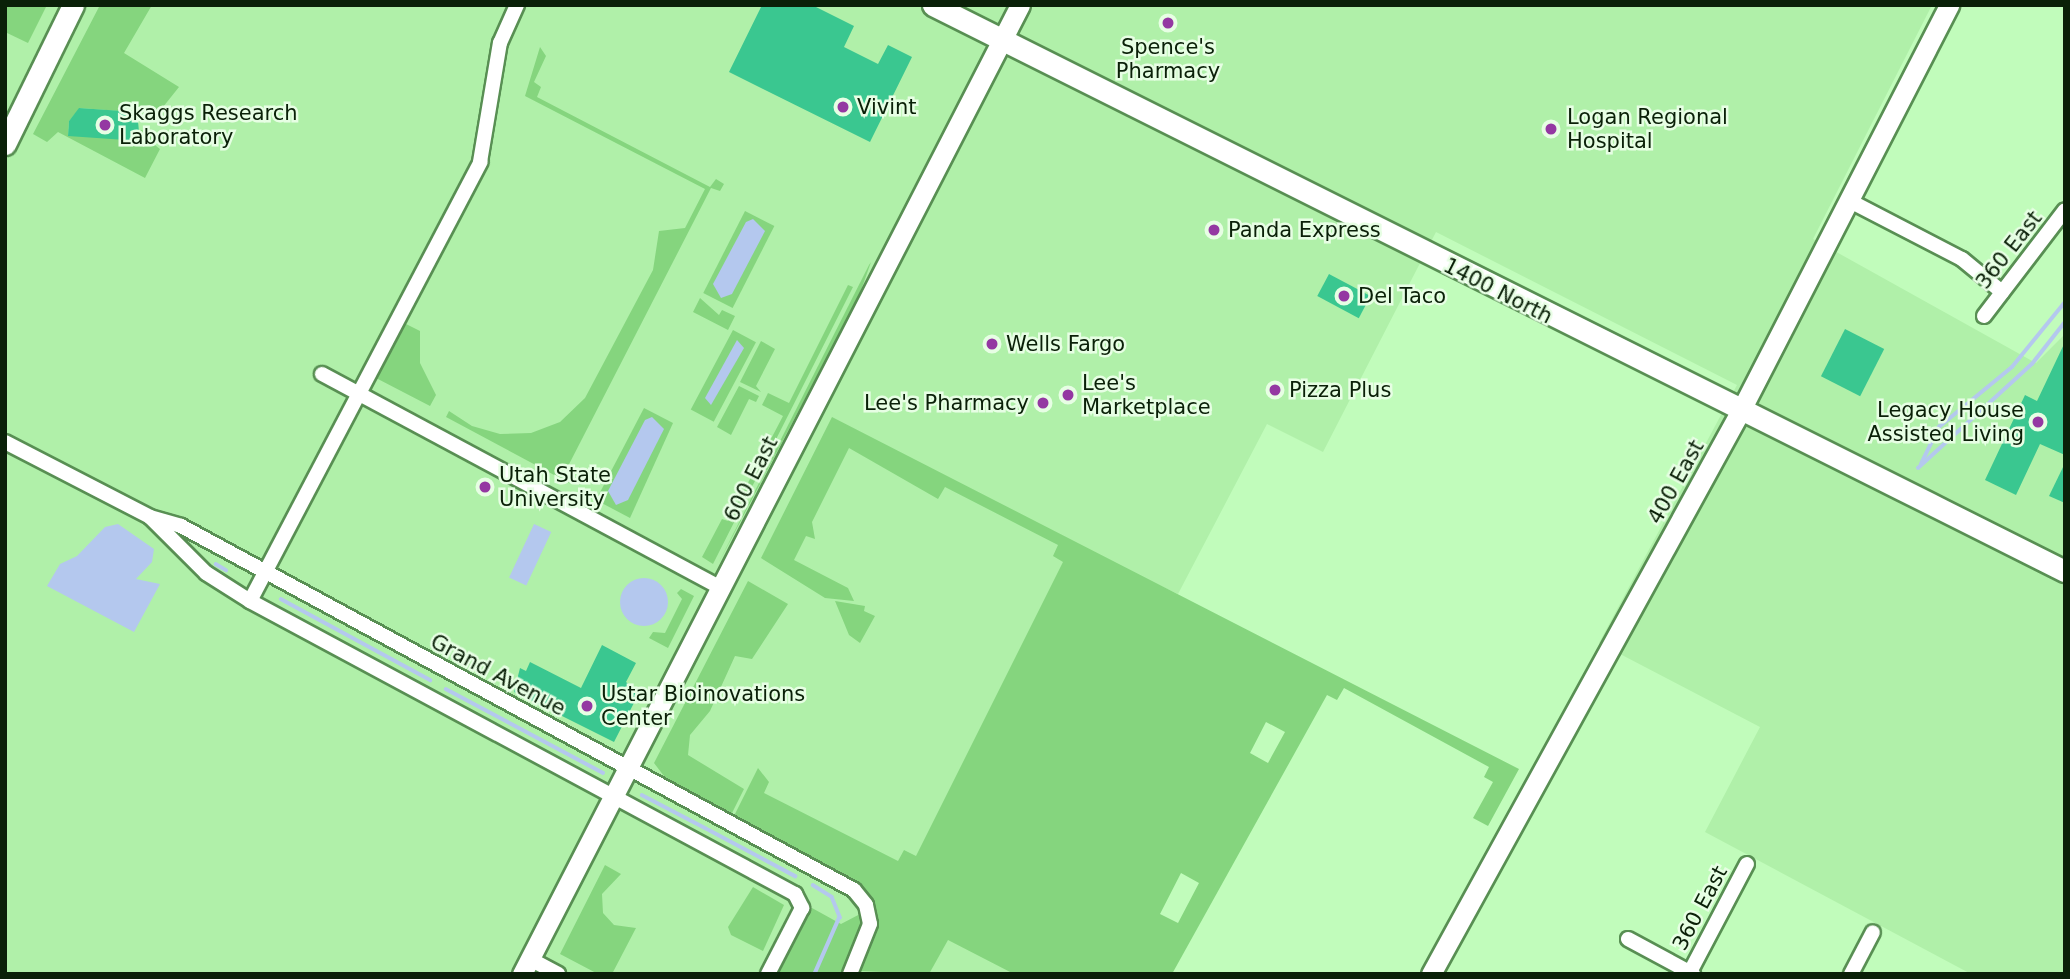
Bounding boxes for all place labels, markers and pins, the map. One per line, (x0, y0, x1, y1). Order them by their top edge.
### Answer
marker: Spence's Pharmacy (1160, 15, 1176, 31)
place label: Spence's Pharmacy (1116, 34, 1220, 84)
place label: Vivint (857, 94, 917, 120)
marker: Vivint (835, 99, 851, 115)
place label: Skaggs Research Laboratory (119, 100, 298, 150)
place label: Logan Regional Hospital (1567, 104, 1728, 154)
marker: Skaggs Research Laboratory (97, 117, 113, 133)
marker: Logan Regional Hospital (1541, 119, 1561, 139)
place label: Panda Express (1228, 217, 1381, 243)
marker: Panda Express (1206, 222, 1222, 238)
place label: Del Taco (1358, 283, 1446, 309)
marker: Del Taco (1336, 288, 1352, 304)
place label: Wells Fargo (1006, 331, 1125, 357)
marker: Wells Fargo (984, 336, 1000, 352)
place label: Lee's Marketplace (1082, 370, 1211, 420)
place label: Pizza Plus (1289, 377, 1391, 403)
marker: Pizza Plus (1267, 382, 1283, 398)
marker: Lee's Marketplace (1060, 387, 1076, 403)
place label: Lee's Pharmacy (864, 390, 1029, 416)
marker: Lee's Pharmacy (1035, 395, 1051, 411)
place label: Legacy House Assisted Living (1867, 397, 2024, 447)
marker: Legacy House Assisted Living (2030, 414, 2046, 430)
place label: Utah State University (499, 462, 611, 512)
marker: Utah State University (477, 479, 493, 495)
place label: Ustar Bioinovations Center (601, 681, 805, 731)
marker: Ustar Bioinovations Center (579, 698, 595, 714)

